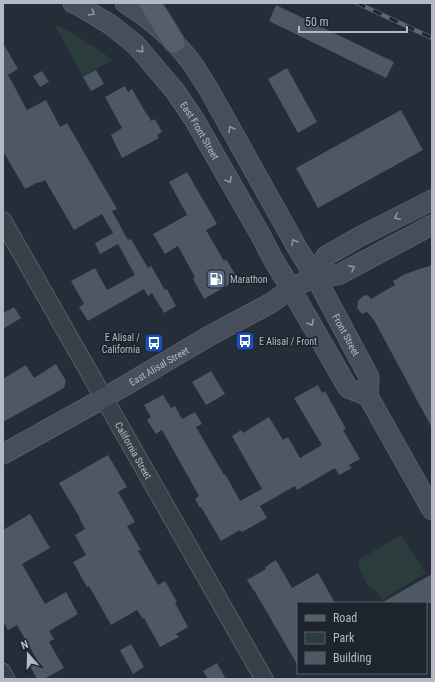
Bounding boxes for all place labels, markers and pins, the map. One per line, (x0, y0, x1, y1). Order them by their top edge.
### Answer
fuel station icon: Marathon (205, 268, 227, 290)
place label: Marathon (230, 274, 268, 285)
bus stop icon: E Alisal / Front (234, 330, 256, 352)
place label: E Alisal / California (102, 332, 140, 355)
bus stop icon: E Alisal / California (143, 332, 165, 354)
place label: E Alisal / Front (259, 336, 317, 347)

